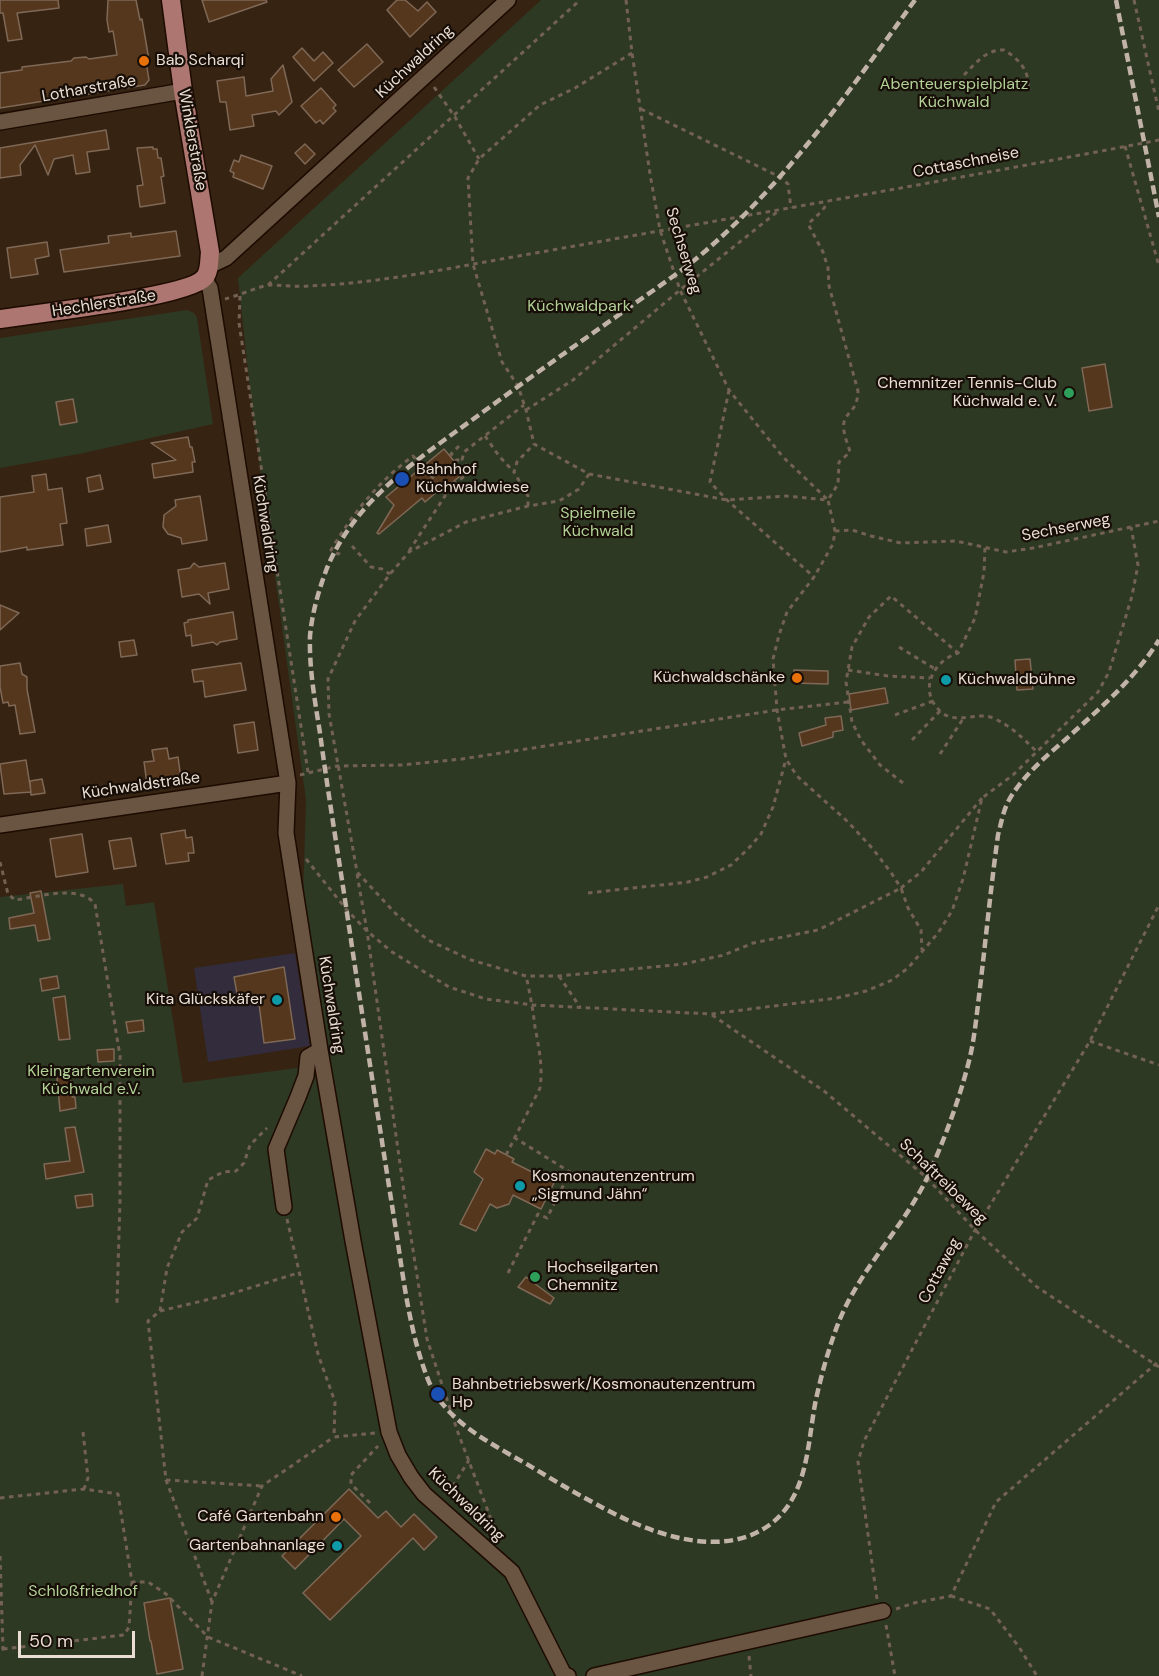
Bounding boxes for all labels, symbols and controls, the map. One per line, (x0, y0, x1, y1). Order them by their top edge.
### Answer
street label: Küchwaldring (372, 21, 458, 103)
place label: Bab Scharqi (156, 51, 244, 71)
marker: Bab Scharqi (137, 54, 151, 68)
street label: Lotharstraße (40, 71, 138, 107)
park label: Abenteuerspielplatz Küchwald (880, 75, 1028, 113)
street label: Winklerstraße (174, 88, 210, 192)
street label: Cottaschneise (911, 143, 1021, 183)
street label: Sechserweg (661, 205, 705, 297)
street label: Hechlerstraße (51, 286, 157, 322)
park label: Küchwaldpark (527, 297, 631, 317)
place label: Chemnitzer Tennis-Club Küchwald e. V. (877, 374, 1057, 412)
marker: Chemnitzer Tennis-Club Küchwald e. V. (1062, 386, 1076, 400)
place label: Bahnhof Küchwaldwiese (416, 460, 529, 498)
marker: Bahnhof Küchwaldwiese (393, 470, 411, 488)
street label: Küchwaldring (248, 474, 282, 574)
park label: Spielmeile Küchwald (560, 504, 636, 542)
street label: Sechserweg (1020, 510, 1112, 546)
place label: Küchwaldschänke (653, 668, 785, 688)
place label: Küchwaldbühne (958, 670, 1075, 690)
marker: Küchwaldschänke (790, 671, 804, 685)
marker: Küchwaldbühne (939, 673, 953, 687)
street label: Küchwaldstraße (81, 768, 201, 804)
street label: Küchwaldring (314, 955, 348, 1055)
place label: Kita Glückskäfer (146, 990, 265, 1010)
marker: Kita Glückskäfer (270, 993, 284, 1007)
park label: Kleingartenverein Küchwald e.V. (27, 1062, 155, 1100)
street label: Schaftreibeweg (895, 1135, 991, 1229)
place label: Kosmonautenzentrum „Sigmund Jähn“ (532, 1167, 695, 1205)
marker: Kosmonautenzentrum „Sigmund Jähn“ (513, 1179, 527, 1193)
street label: Cottaweg (915, 1235, 965, 1307)
place label: Hochseilgarten Chemnitz (547, 1258, 658, 1296)
marker: Hochseilgarten Chemnitz (528, 1270, 542, 1284)
place label: Bahnbetriebswerk/Kosmonautenzentrum Hp (452, 1375, 755, 1413)
marker: Bahnbetriebswerk/Kosmonautenzentrum Hp (429, 1385, 447, 1403)
street label: Küchwaldring (424, 1464, 508, 1546)
place label: Café Gartenbahn (197, 1507, 324, 1527)
marker: Café Gartenbahn (329, 1510, 343, 1524)
place label: Gartenbahnanlage (189, 1536, 325, 1556)
marker: Gartenbahnanlage (330, 1539, 344, 1553)
park label: Schloßfriedhof (28, 1582, 138, 1602)
scale bar (21, 1619, 138, 1657)
text: 50 m (29, 1629, 73, 1653)

